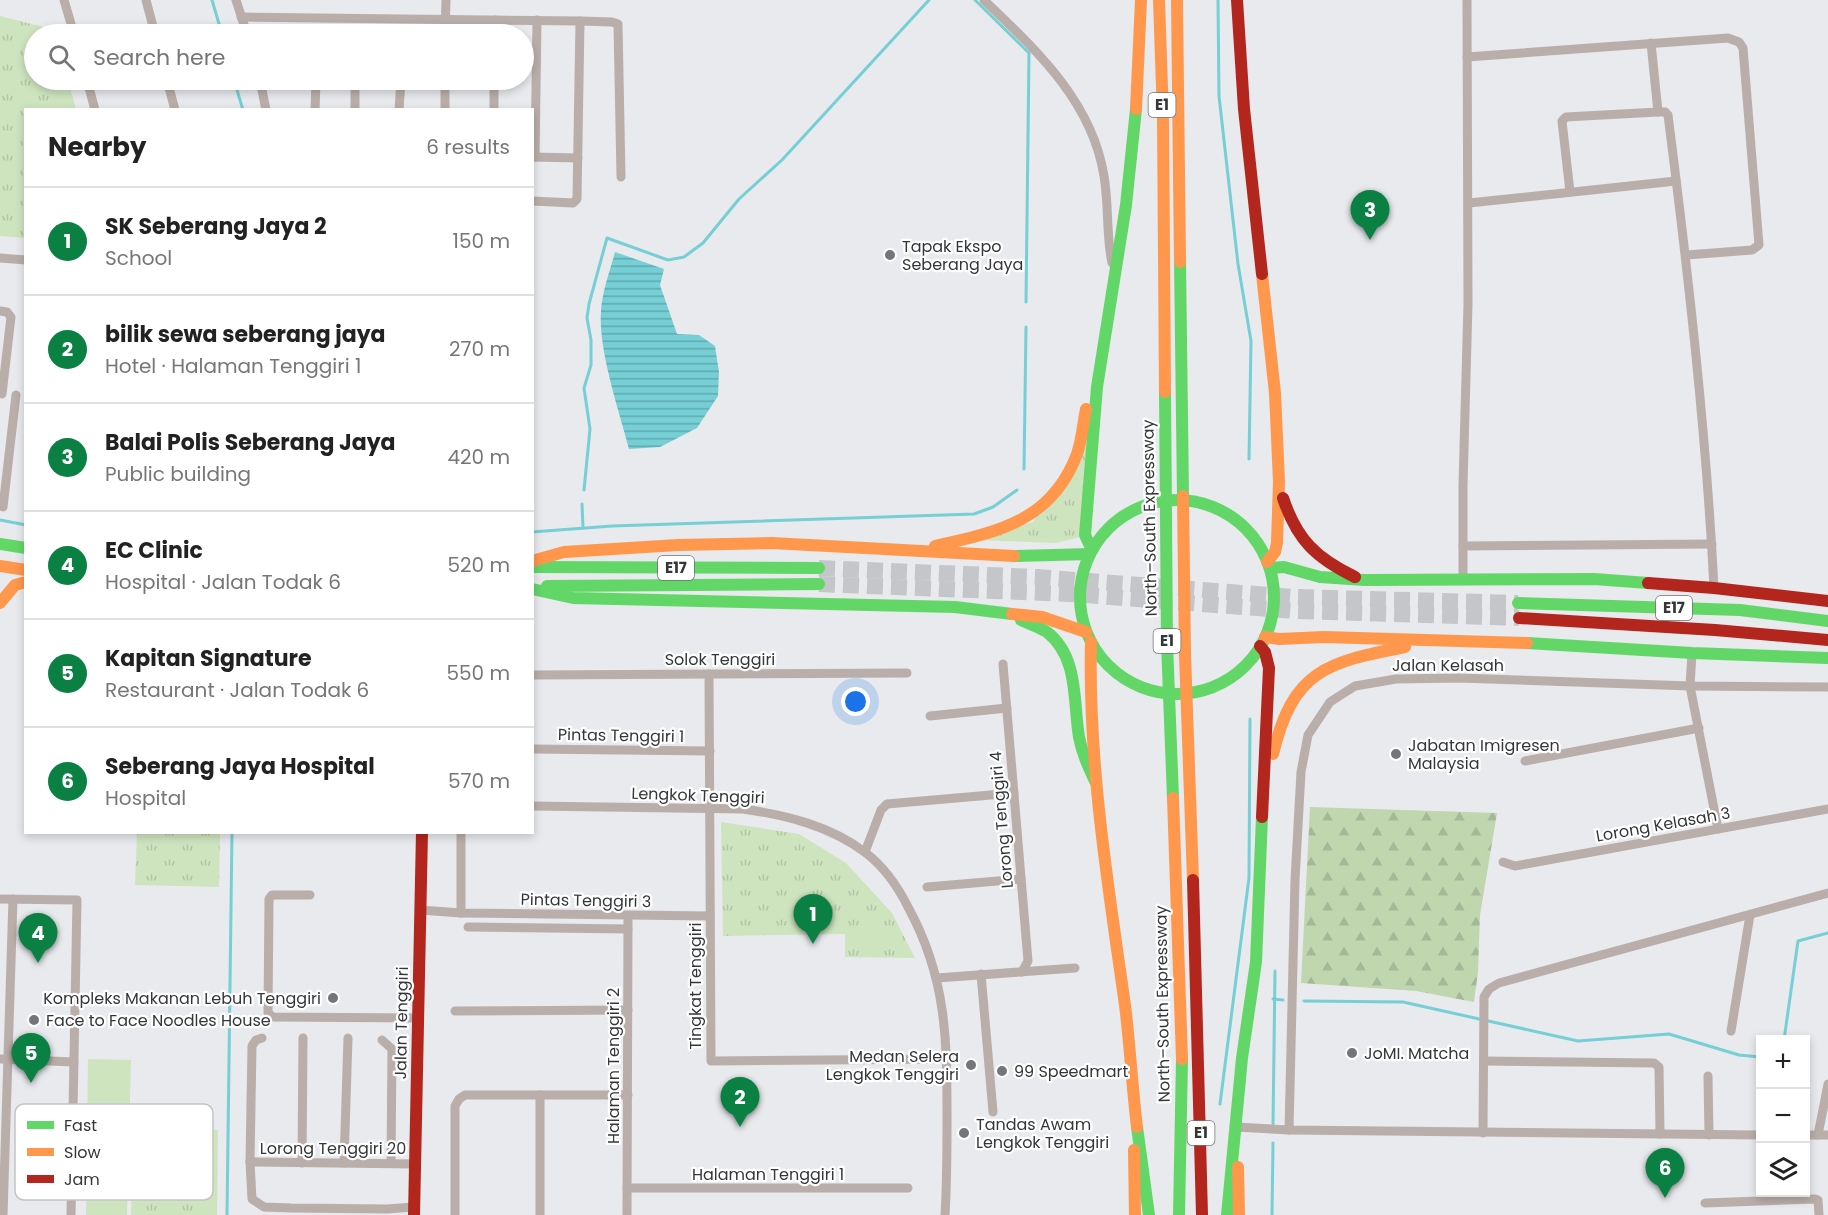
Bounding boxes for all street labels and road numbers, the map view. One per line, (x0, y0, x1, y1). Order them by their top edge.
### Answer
road number: E1 (1148, 93, 1176, 117)
street label: North–South Expressway (1136, 419, 1163, 617)
road number: E17 (658, 556, 694, 580)
road number: E17 (1656, 596, 1692, 620)
road number: E1 (1154, 629, 1180, 653)
street label: Solok Tenggiri (665, 648, 775, 671)
street label: Jalan Kelasah (1392, 654, 1504, 677)
street label: Pintas Tenggiri 1 (558, 723, 684, 748)
street label: Lorong Tenggiri 4 (984, 751, 1019, 889)
street label: Lengkok Tenggiri (631, 782, 765, 809)
street label: Lorong Kelasah 3 (1594, 801, 1732, 848)
street label: Pintas Tenggiri 3 (520, 888, 652, 913)
street label: North–South Expressway (1149, 905, 1176, 1103)
street label: Tingkat Tenggiri (684, 922, 707, 1050)
street label: Jalan Tenggiri (389, 966, 414, 1080)
street label: Halaman Tenggiri 2 (602, 988, 625, 1144)
road number: E1 (1188, 1121, 1214, 1145)
street label: Lorong Tenggiri 20 (260, 1137, 406, 1160)
street label: Halaman Tenggiri 1 (692, 1163, 844, 1186)

